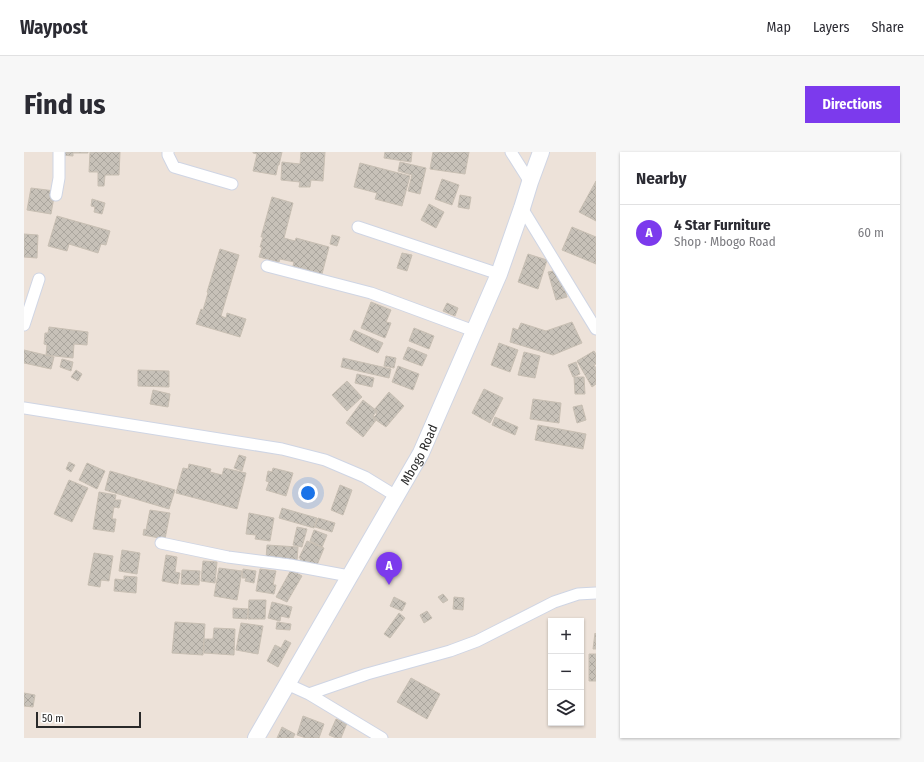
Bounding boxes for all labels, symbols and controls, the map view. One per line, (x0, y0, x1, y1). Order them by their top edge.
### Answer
text: Waypost (20, 16, 88, 39)
text: Map (767, 19, 791, 36)
text: Layers (813, 19, 849, 36)
text: Share (871, 19, 904, 36)
button: Directions (805, 86, 900, 123)
text: Find us (24, 88, 106, 121)
text: Nearby (636, 168, 687, 189)
text: 4 Star Furniture (674, 216, 771, 234)
text: A (645, 225, 653, 240)
text: 60 m (858, 225, 884, 240)
text: Shop · Mbogo Road (674, 234, 776, 249)
street label: Mbogo Road (397, 422, 440, 487)
your location (298, 483, 318, 503)
pin: A (376, 552, 402, 585)
map controls (548, 618, 584, 726)
button: + (548, 618, 584, 654)
button: − (548, 654, 584, 690)
button: layers (548, 690, 584, 726)
scale bar (36, 710, 141, 729)
text: 50 m (42, 712, 64, 725)

